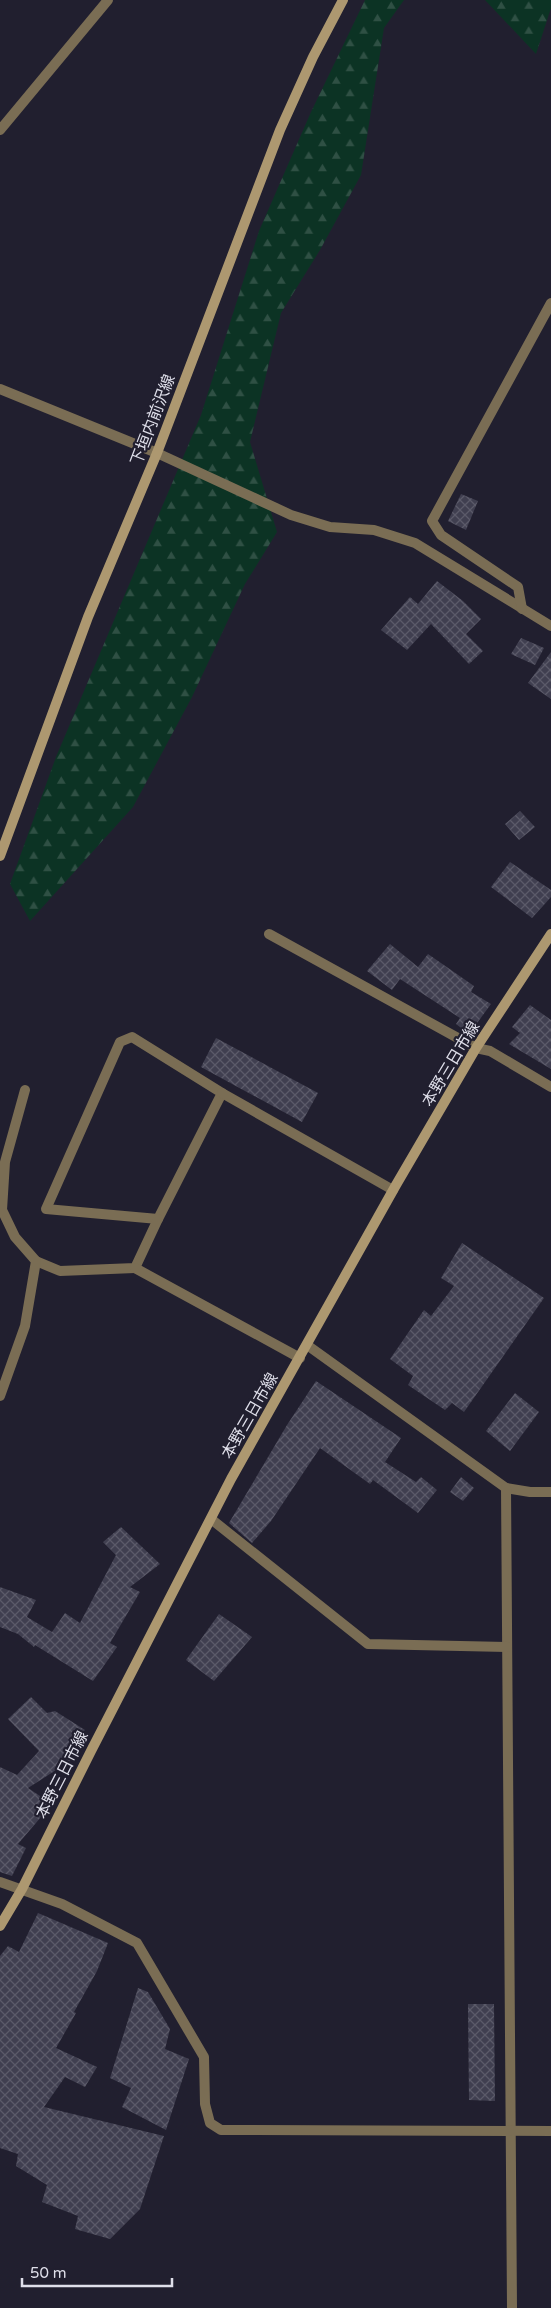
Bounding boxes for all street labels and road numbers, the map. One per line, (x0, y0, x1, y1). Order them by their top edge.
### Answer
street label: 下垣内前沢線 (126, 372, 180, 468)
street label: 本野三日市線 (418, 1018, 484, 1110)
street label: 本野三日市線 (217, 1369, 283, 1463)
street label: 本野三日市線 (31, 1728, 93, 1822)

